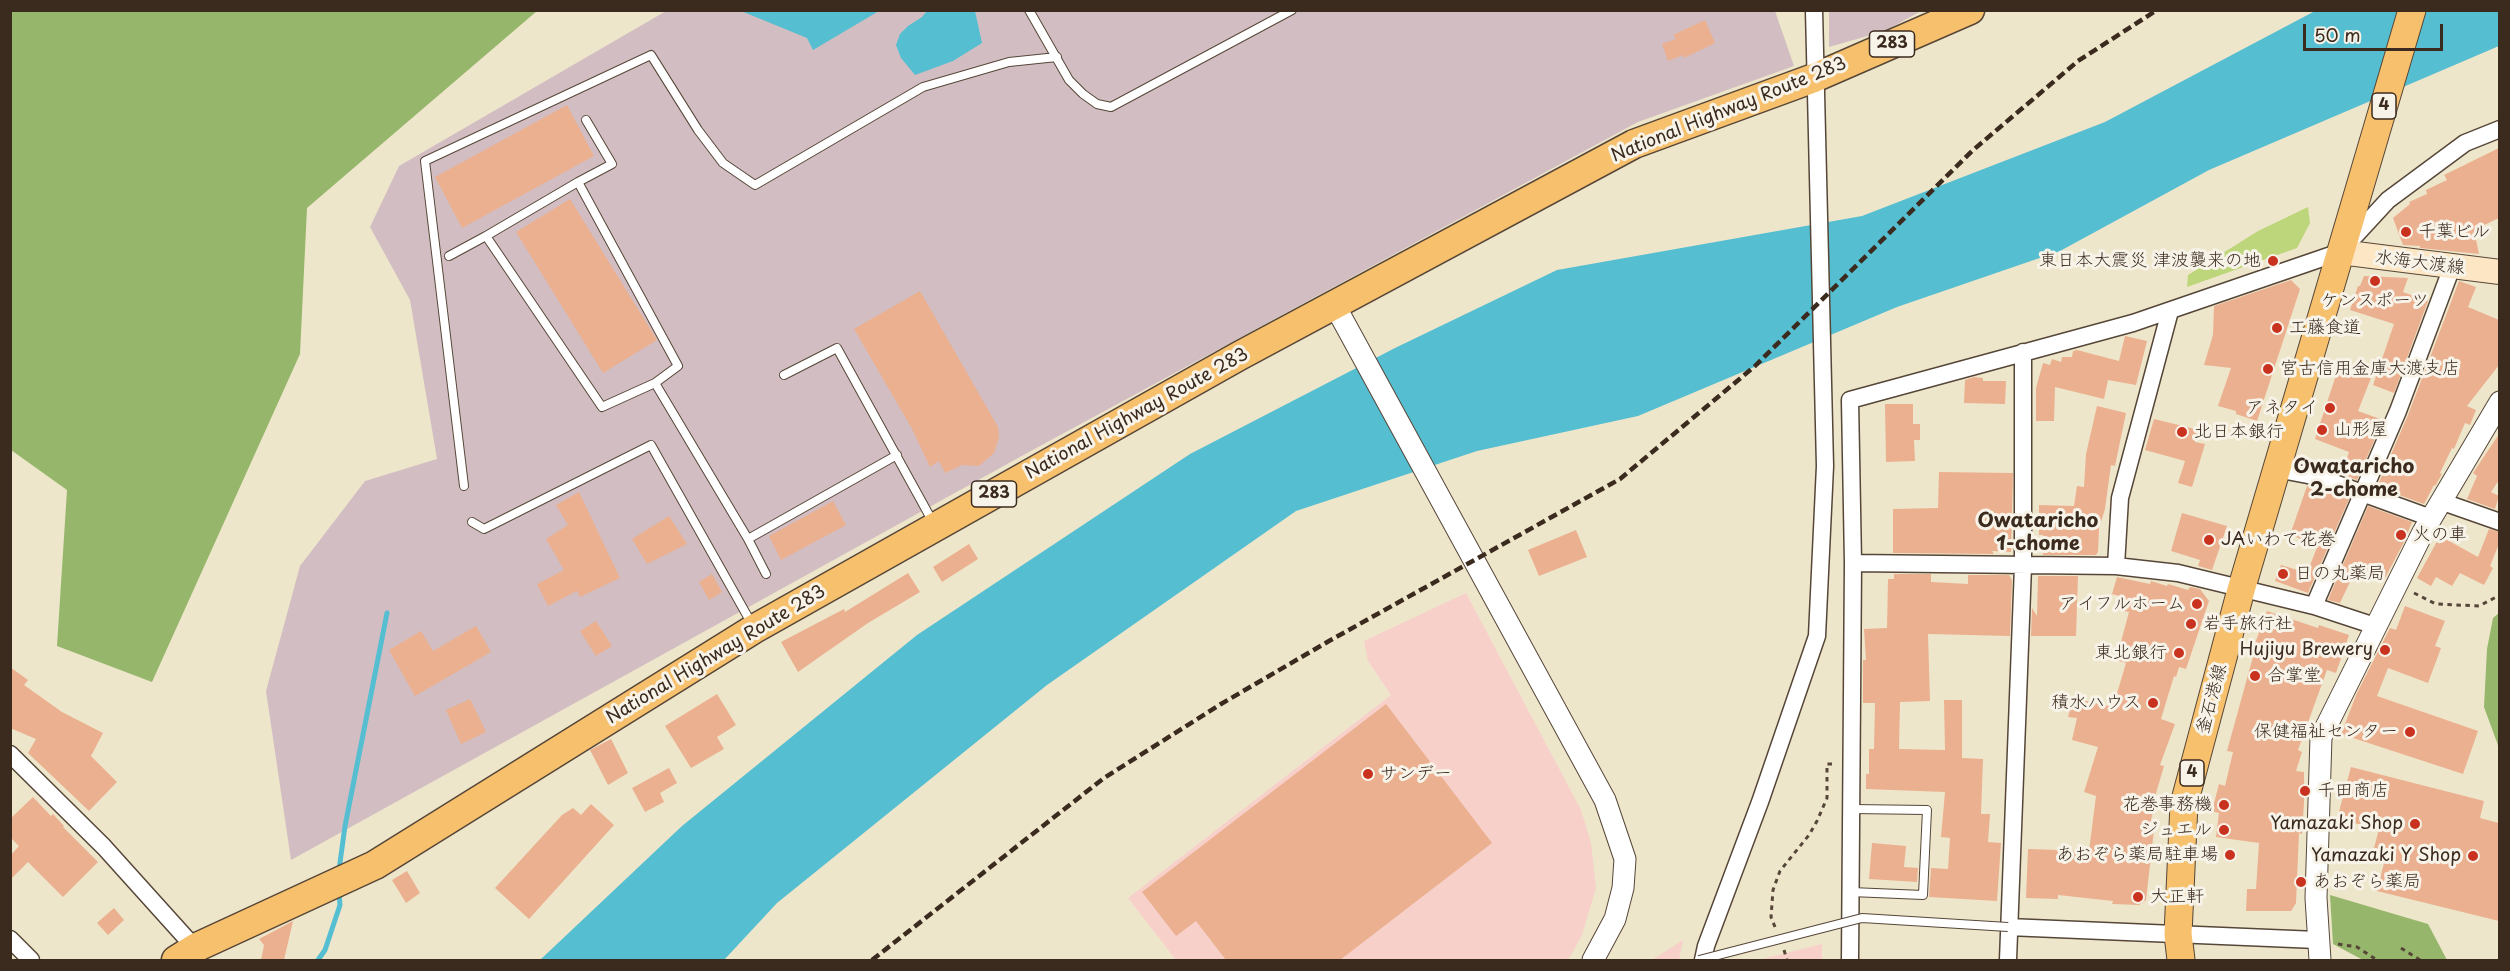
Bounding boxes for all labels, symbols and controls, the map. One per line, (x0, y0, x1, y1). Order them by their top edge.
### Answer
scale bar (2306, 12, 2446, 50)
text: 50 m (2314, 21, 2361, 48)
road number: 283 (1870, 31, 1914, 57)
street label: National Highway Route 283 (1608, 53, 1850, 167)
road number: 4 (2372, 93, 2396, 119)
place label: 千葉ビル (2418, 221, 2490, 243)
marker: 千葉ビル (2399, 225, 2413, 239)
street label: 水海大渡線 (2374, 247, 2466, 279)
place label: 東日本大震災 津波襲来の地 (2039, 250, 2261, 272)
marker: 東日本大震災 津波襲来の地 (2266, 254, 2280, 268)
marker: ケンスポーツ (2368, 274, 2382, 288)
place label: ケンスポーツ (2321, 290, 2429, 312)
place label: 工藤食道 (2289, 317, 2361, 339)
marker: 工藤食道 (2270, 321, 2284, 335)
street label: National Highway Route 283 (1022, 344, 1252, 484)
place label: 宮古信用金庫大渡支店 (2280, 358, 2460, 380)
marker: 宮古信用金庫大渡支店 (2261, 362, 2275, 376)
place label: アネタイ (2246, 397, 2318, 419)
marker: アネタイ (2323, 401, 2337, 415)
place label: 山形屋 (2334, 419, 2388, 441)
place label: 北日本銀行 (2194, 421, 2284, 443)
marker: 山形屋 (2315, 423, 2329, 437)
marker: 北日本銀行 (2175, 425, 2189, 439)
district label: Owataricho 2-chome (2294, 455, 2414, 502)
road number: 283 (972, 481, 1016, 507)
district label: Owataricho 1-chome (1978, 509, 2098, 556)
place label: 火の車 (2413, 524, 2467, 546)
marker: 火の車 (2394, 528, 2408, 542)
place label: JAいわて花巻 (2221, 529, 2335, 551)
marker: JAいわて花巻 (2202, 533, 2216, 547)
place label: 日の丸薬局 (2295, 563, 2385, 585)
marker: 日の丸薬局 (2276, 567, 2290, 581)
street label: National Highway Route 283 (603, 581, 829, 729)
place label: アイフルホーム (2059, 593, 2185, 615)
marker: アイフルホーム (2190, 597, 2204, 611)
place label: 岩手旅行社 (2203, 613, 2293, 635)
marker: 岩手旅行社 (2184, 617, 2198, 631)
place label: Hujiyu Brewery (2240, 639, 2373, 661)
place label: 東北銀行 (2095, 642, 2167, 664)
marker: Hujiyu Brewery (2378, 643, 2392, 657)
marker: 東北銀行 (2172, 646, 2186, 660)
street label: 釜石港線 (2192, 661, 2232, 737)
place label: 合掌堂 (2267, 665, 2321, 687)
marker: 合掌堂 (2248, 669, 2262, 683)
place label: 積水ハウス (2051, 692, 2141, 714)
marker: 積水ハウス (2146, 696, 2160, 710)
place label: 保健福祉センター (2254, 721, 2398, 743)
marker: 保健福祉センター (2403, 725, 2417, 739)
road number: 4 (2180, 760, 2204, 786)
place label: サンデー (1380, 763, 1452, 785)
marker: サンデー (1361, 767, 1375, 781)
place label: 千田商店 (2317, 780, 2389, 802)
marker: 千田商店 (2298, 784, 2312, 798)
place label: 花巻事務機 (2122, 794, 2212, 816)
marker: 花巻事務機 (2217, 798, 2231, 812)
place label: Yamazaki Shop (2270, 813, 2403, 835)
marker: Yamazaki Shop (2408, 817, 2422, 831)
place label: ジュエル (2140, 819, 2212, 841)
marker: ジュエル (2217, 823, 2231, 837)
place label: あおぞら薬局駐車場 (2056, 844, 2218, 866)
place label: Yamazaki Y Shop (2311, 845, 2461, 867)
marker: あおぞら薬局駐車場 (2223, 848, 2237, 862)
marker: Yamazaki Y Shop (2466, 849, 2480, 863)
place label: あおぞら薬局 (2313, 871, 2421, 893)
marker: あおぞら薬局 (2294, 875, 2308, 889)
place label: 大正軒 (2150, 886, 2204, 908)
marker: 大正軒 (2131, 890, 2145, 904)

